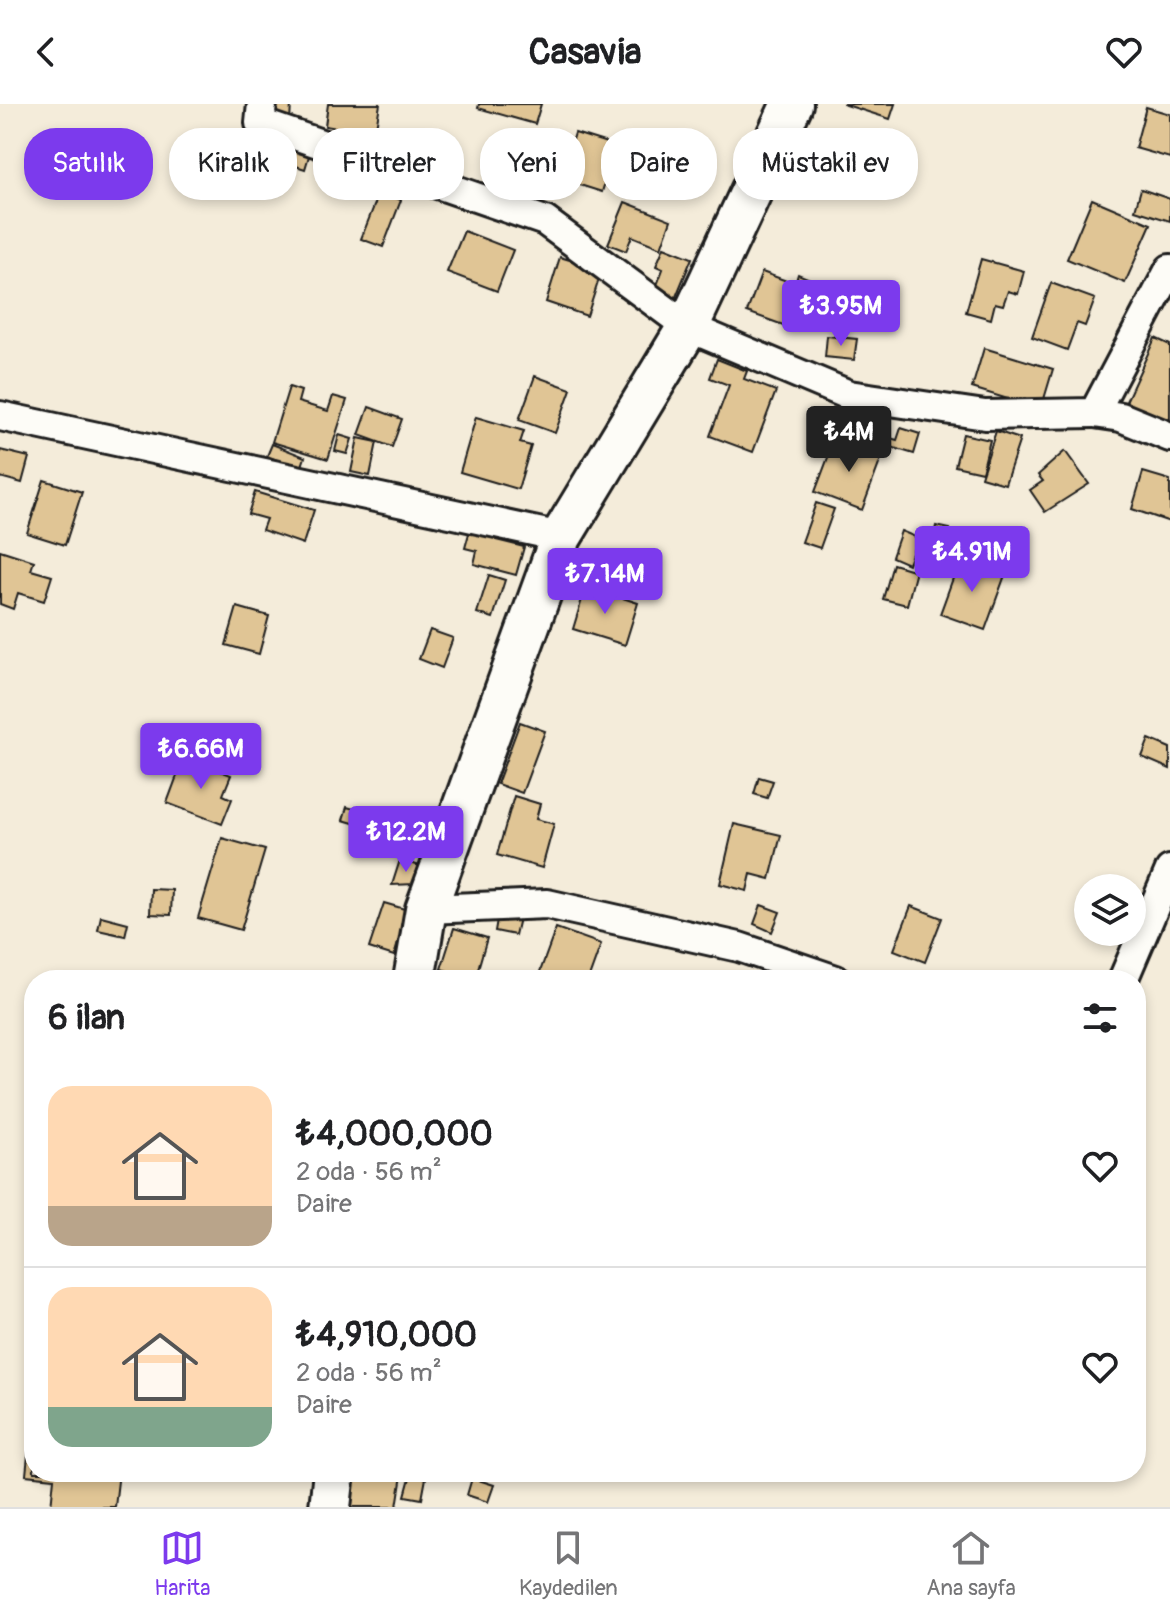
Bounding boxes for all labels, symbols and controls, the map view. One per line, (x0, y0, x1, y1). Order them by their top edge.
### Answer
icon: back (24, 30, 68, 74)
text: Casavia (529, 30, 641, 75)
icon: heart (1102, 30, 1146, 74)
chip: Satılık (24, 128, 153, 200)
chip: Kiralık (169, 128, 297, 200)
chip: Filtreler (313, 128, 464, 200)
chip: Yeni (480, 128, 585, 200)
chip: Daire (601, 128, 717, 200)
chip: Müstakil ev (733, 128, 918, 200)
pin: ₺3.95M (776, 280, 906, 348)
text: ₺3.95M (800, 290, 882, 322)
pin: ₺4M (810, 406, 888, 474)
text: ₺4M (824, 416, 874, 448)
pin: ₺4.91M (907, 526, 1037, 594)
text: ₺4.91M (933, 536, 1011, 568)
pin: ₺7.14M (540, 548, 670, 616)
text: ₺7.14M (565, 558, 645, 590)
pin: ₺6.66M (136, 723, 266, 791)
text: ₺6.66M (158, 733, 244, 765)
pin: ₺12.2M (341, 806, 471, 874)
text: ₺12.2M (366, 816, 446, 848)
map controls (1074, 874, 1146, 946)
button: layers (1074, 874, 1146, 946)
icon: filters (1078, 996, 1122, 1040)
text: 6 ilan (48, 997, 125, 1040)
text: ₺4,000,000 (296, 1113, 493, 1156)
icon: home (112, 1118, 208, 1214)
icon: heart (1078, 1144, 1122, 1188)
text: 2 oda · 56 m² (296, 1156, 442, 1188)
text: Daire (296, 1188, 352, 1220)
text: ₺4,910,000 (296, 1314, 477, 1357)
icon: home (112, 1319, 208, 1415)
icon: heart (1078, 1345, 1122, 1389)
text: 2 oda · 56 m² (296, 1357, 442, 1389)
text: Daire (296, 1389, 352, 1421)
tab: Harita (154, 1526, 210, 1602)
tab: Kaydedilen (519, 1526, 618, 1602)
tab: Ana sayfa (926, 1526, 1016, 1602)

